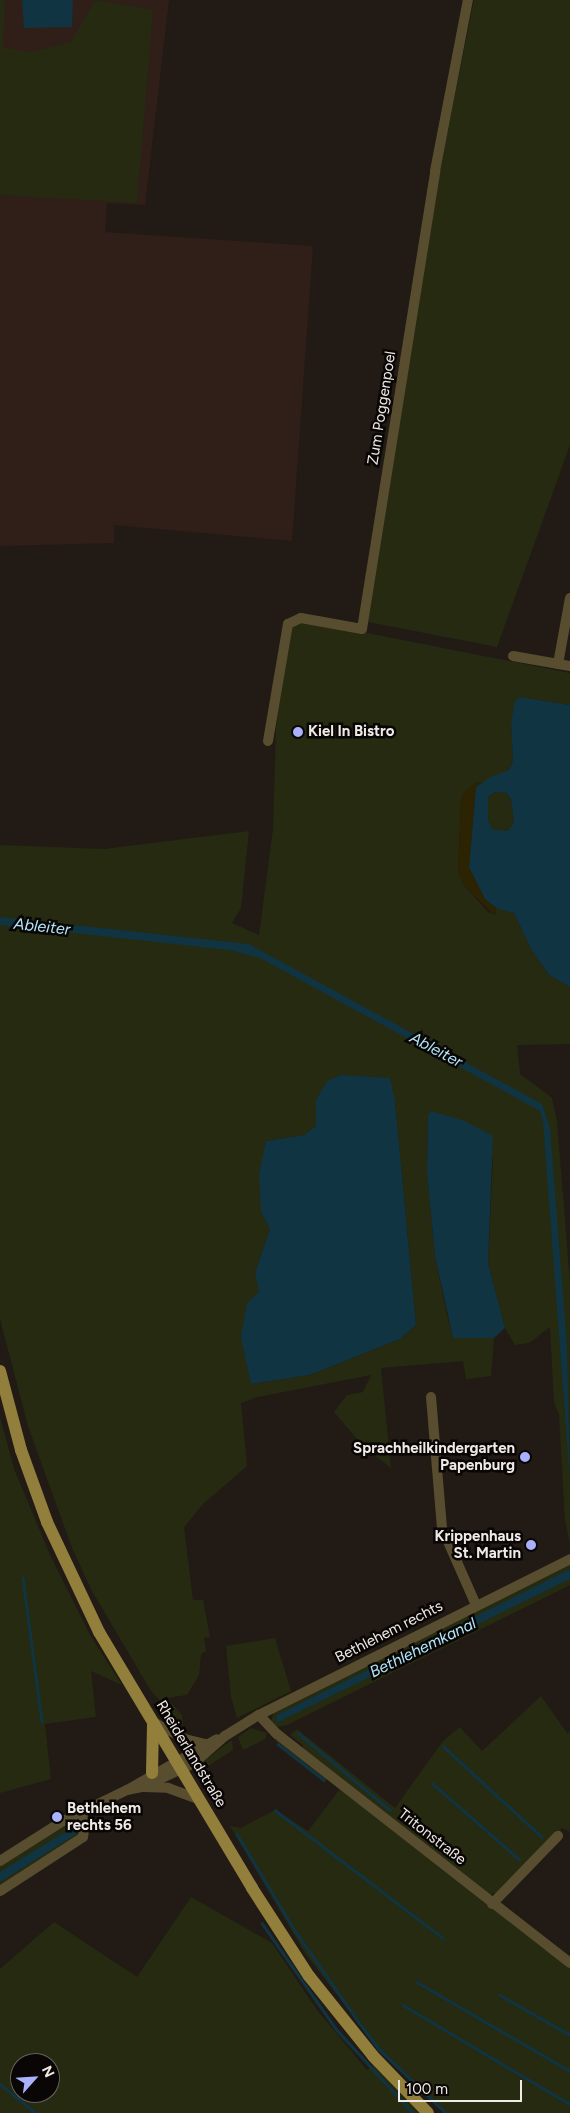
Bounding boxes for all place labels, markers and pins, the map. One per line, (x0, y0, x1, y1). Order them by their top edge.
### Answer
place label: Kiel In Bistro (308, 723, 394, 741)
marker: Kiel In Bistro (292, 726, 304, 738)
place label: Sprachheilkindergarten Papenburg (353, 1439, 515, 1474)
marker: Sprachheilkindergarten Papenburg (519, 1451, 531, 1463)
place label: Krippenhaus St. Martin (435, 1527, 521, 1562)
marker: Krippenhaus St. Martin (525, 1539, 537, 1551)
place label: Bethlehem rechts 56 (67, 1799, 141, 1834)
marker: Bethlehem rechts 56 (51, 1811, 63, 1823)

